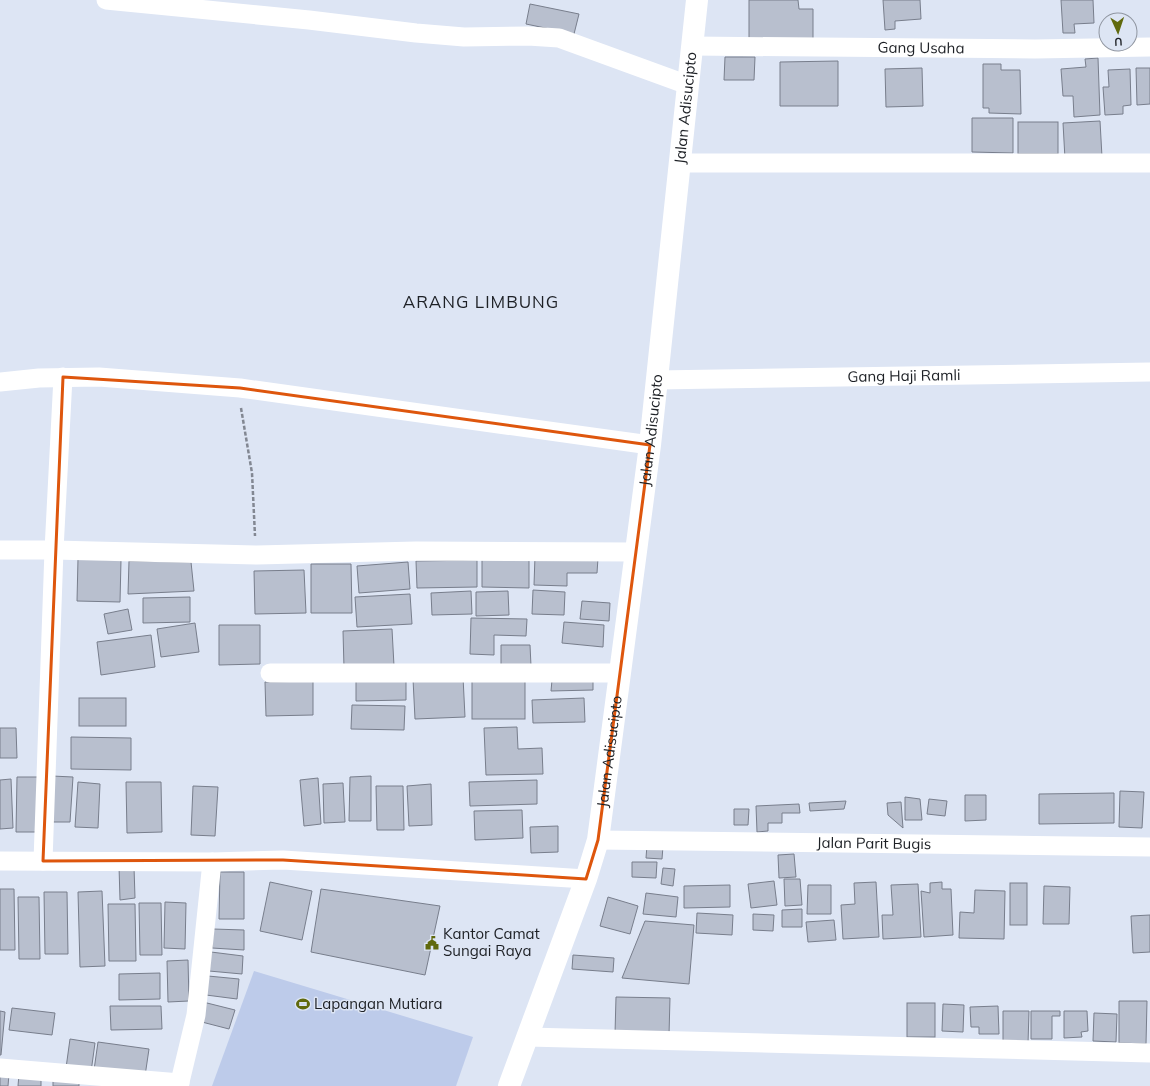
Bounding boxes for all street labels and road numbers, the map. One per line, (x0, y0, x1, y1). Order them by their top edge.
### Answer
street label: Gang Usaha (877, 38, 965, 57)
street label: Jalan Adisucipto (670, 51, 700, 165)
street label: Gang Haji Ramli (847, 365, 961, 386)
street label: Jalan Adisucipto (635, 373, 666, 487)
street label: Jalan Adisucipto (592, 694, 626, 808)
street label: Jalan Parit Bugis (816, 833, 932, 853)

